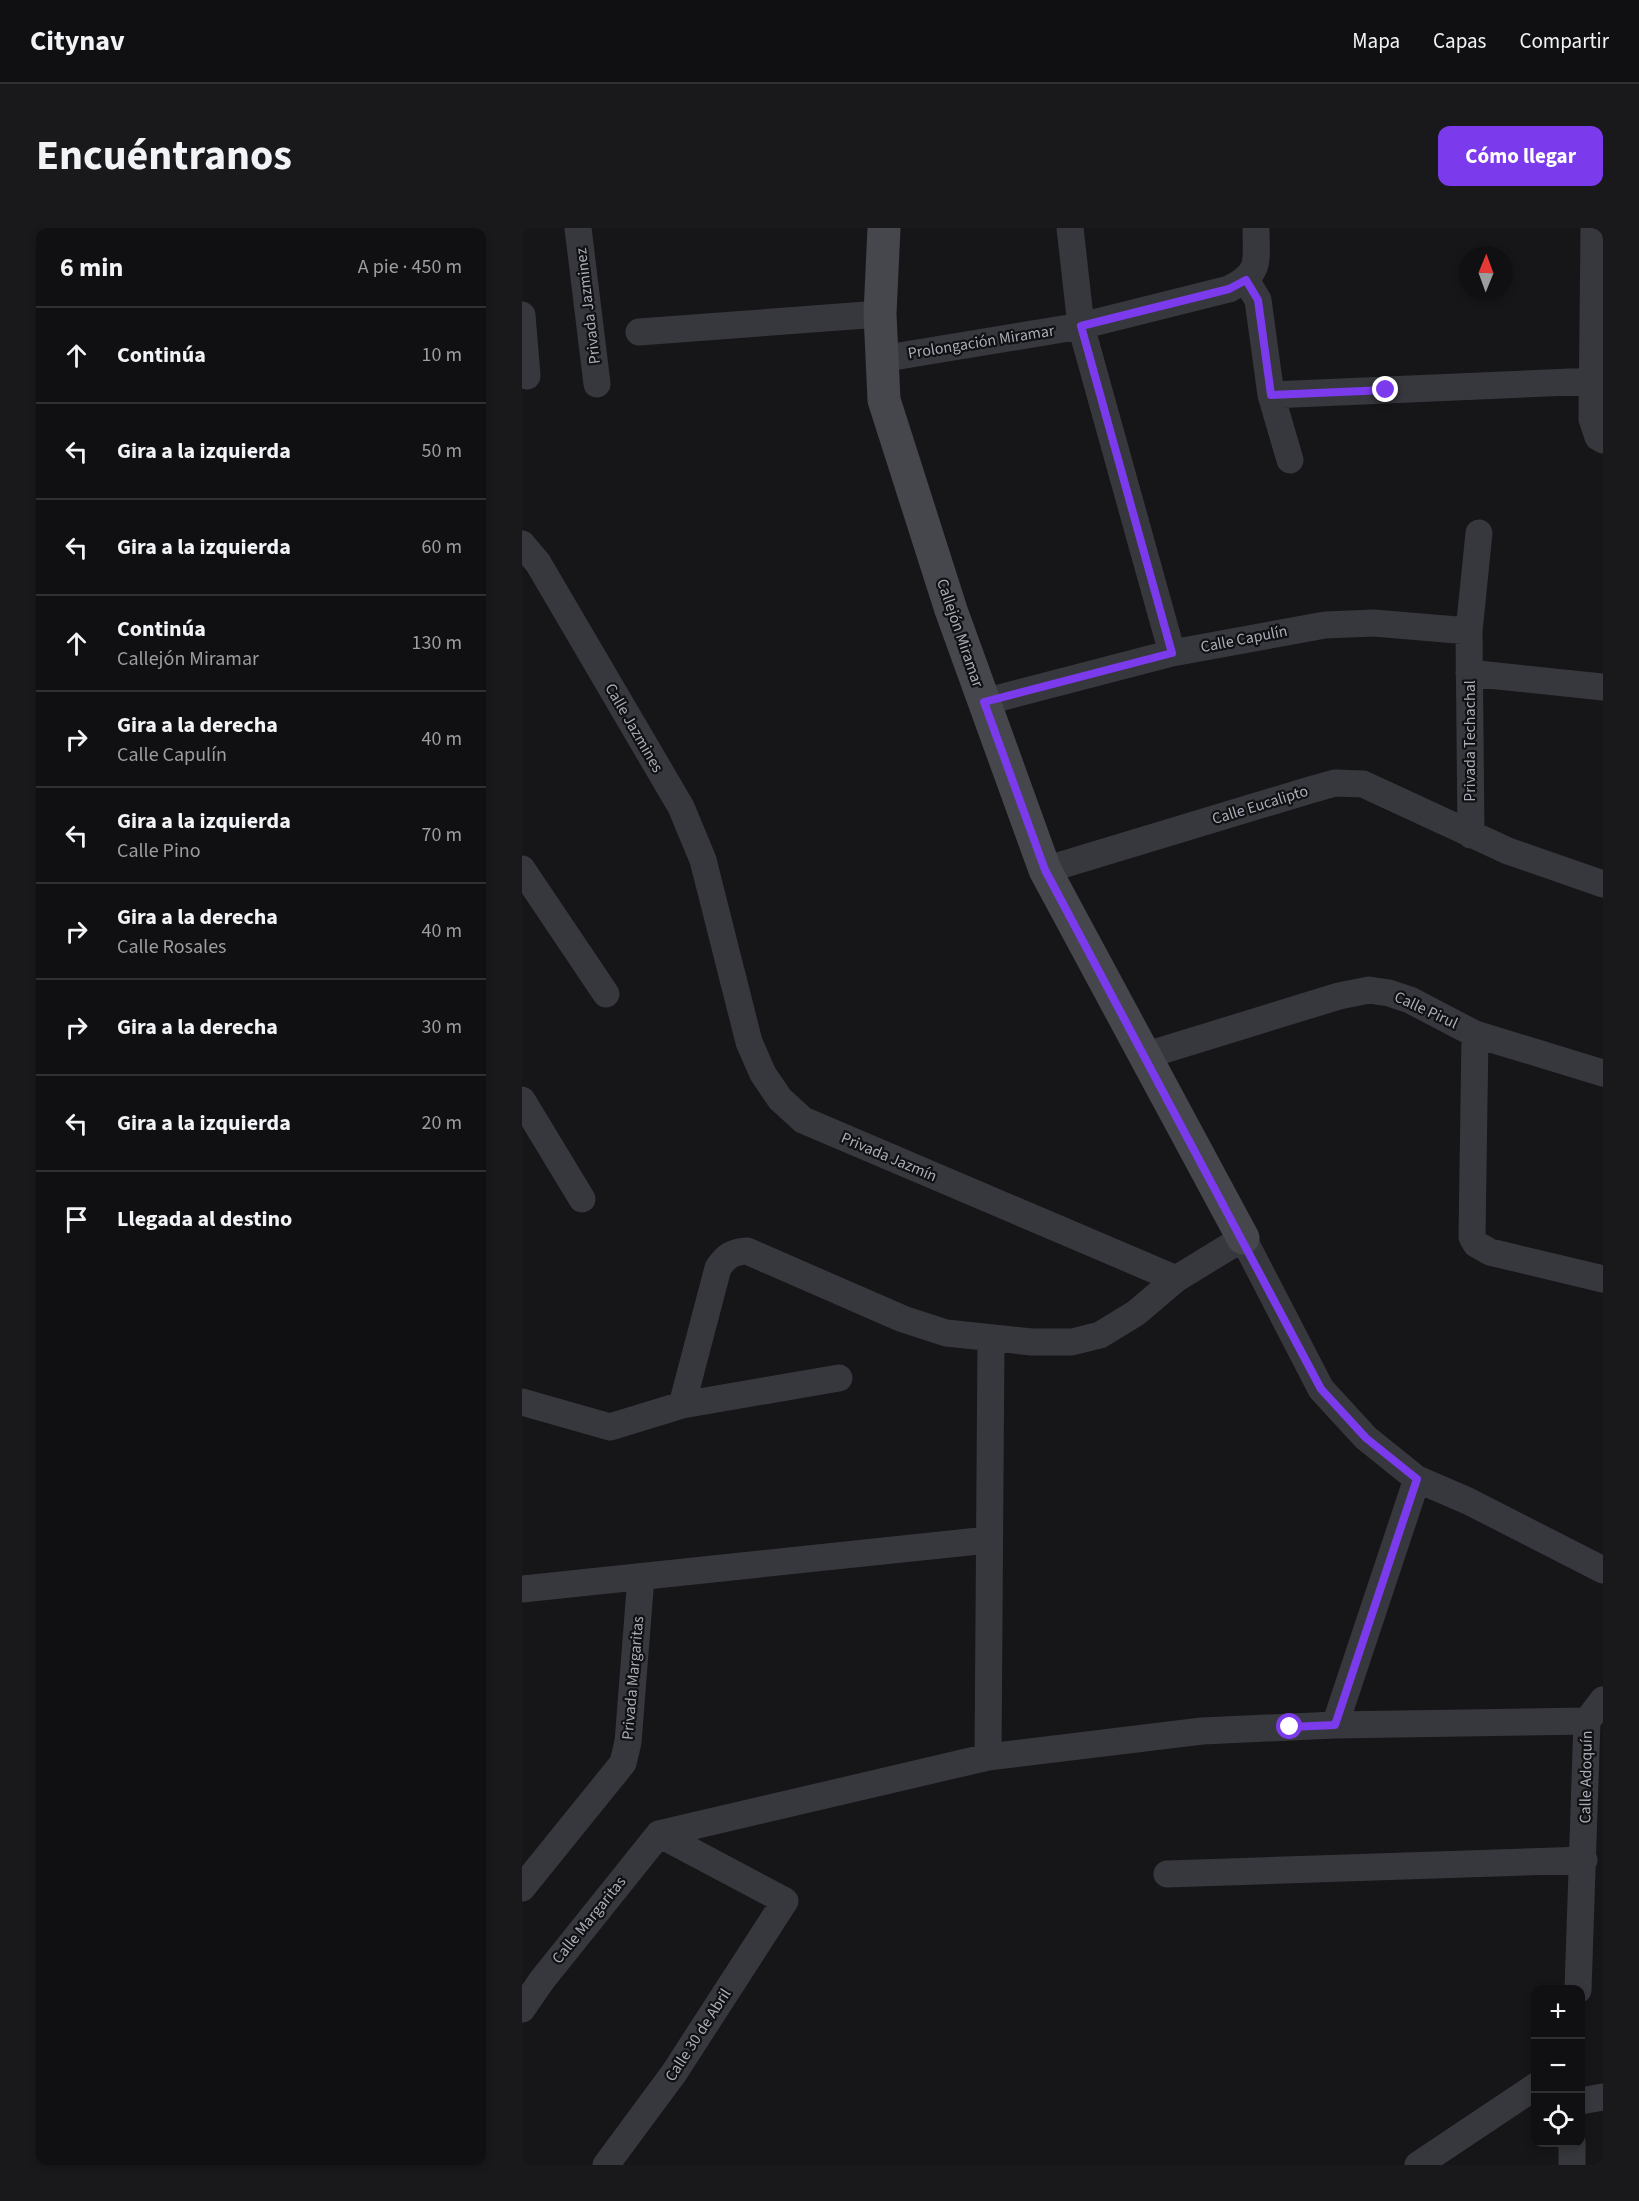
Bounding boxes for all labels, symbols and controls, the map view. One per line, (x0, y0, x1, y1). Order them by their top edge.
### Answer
text: Citynav (30, 21, 125, 61)
text: Mapa (1352, 26, 1400, 56)
text: Capas (1433, 26, 1486, 56)
text: Compartir (1519, 26, 1609, 56)
text: Encuéntranos (36, 126, 292, 186)
button: Cómo llegar (1438, 126, 1603, 186)
street label: Privada Jazminez (570, 246, 606, 365)
north arrow (1459, 246, 1513, 300)
text: 6 min (60, 249, 123, 286)
text: A pie · 450 m (358, 253, 462, 281)
street label: Prolongación Miramar (906, 319, 1056, 364)
icon: ahead (60, 339, 93, 372)
text: Continúa (117, 339, 206, 371)
text: 10 m (422, 341, 462, 369)
route end (1372, 376, 1398, 402)
icon: left (60, 435, 93, 468)
text: Gira a la izquierda (117, 435, 291, 467)
text: 50 m (422, 437, 462, 465)
icon: left (60, 531, 93, 564)
text: Gira a la izquierda (117, 531, 291, 563)
text: 60 m (422, 533, 462, 561)
street label: Callejón Miramar (931, 576, 989, 691)
text: Continúa (117, 613, 206, 645)
street label: Calle Capulín (1199, 620, 1289, 658)
icon: ahead (60, 627, 93, 660)
text: 130 m (412, 629, 462, 657)
text: Callejón Miramar (117, 645, 259, 673)
street label: Calle Jazmines (600, 679, 669, 777)
street label: Privada Techachal (1459, 680, 1481, 802)
text: Gira a la derecha (117, 709, 278, 741)
icon: right (60, 723, 93, 756)
text: 40 m (422, 725, 462, 753)
text: Calle Capulín (117, 741, 227, 769)
street label: Calle Eucalipto (1209, 780, 1311, 830)
text: Gira a la izquierda (117, 805, 291, 837)
icon: left (60, 819, 93, 852)
text: 70 m (422, 821, 462, 849)
text: Calle Pino (117, 837, 201, 865)
text: Gira a la derecha (117, 901, 278, 933)
icon: right (60, 915, 93, 948)
text: 40 m (422, 917, 462, 945)
text: Calle Rosales (117, 933, 226, 961)
street label: Calle Pirul (1391, 986, 1461, 1034)
icon: right (60, 1011, 93, 1044)
text: Gira a la derecha (117, 1011, 278, 1043)
text: 30 m (422, 1013, 462, 1041)
icon: left (60, 1107, 93, 1140)
text: Gira a la izquierda (117, 1107, 291, 1139)
text: 20 m (422, 1109, 462, 1137)
street label: Privada Jazmín (838, 1127, 940, 1187)
icon: arrive (60, 1203, 93, 1236)
text: Llegada al destino (117, 1203, 292, 1235)
street label: Privada Margaritas (617, 1615, 649, 1741)
route start (1276, 1713, 1302, 1739)
street label: Calle Adoquín (1574, 1730, 1598, 1824)
street label: Calle Margaritas (547, 1871, 631, 1968)
street label: Calle 30 de Abril (660, 1984, 736, 2086)
map controls (1531, 1985, 1585, 2147)
button: + (1531, 1985, 1585, 2039)
button: − (1531, 2039, 1585, 2093)
button: locate (1531, 2093, 1585, 2147)

